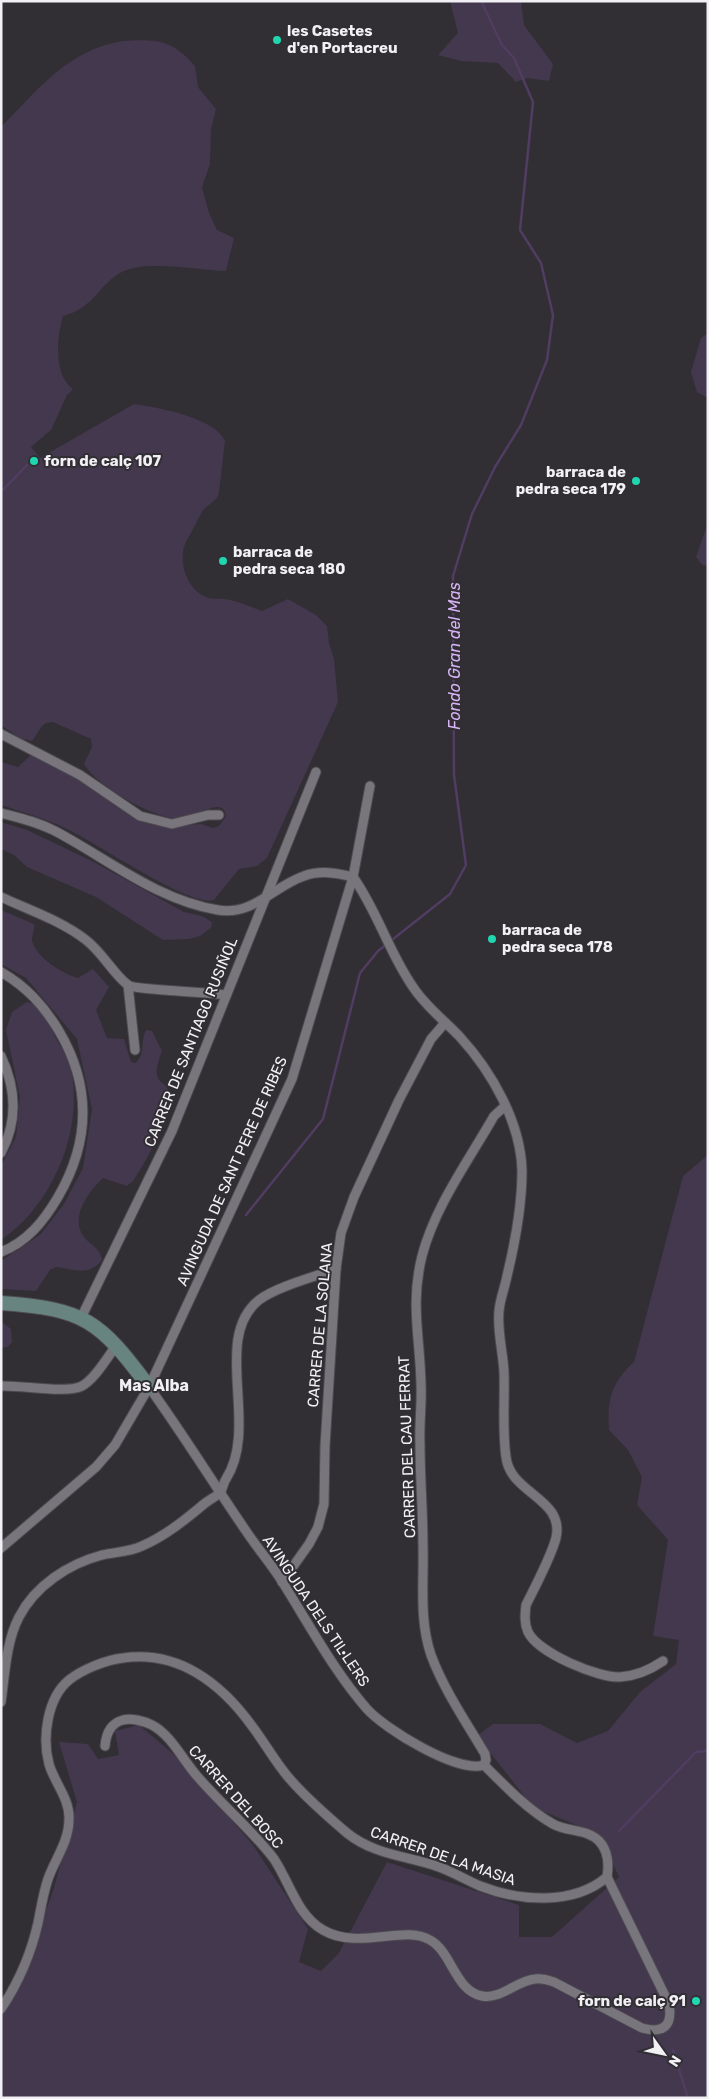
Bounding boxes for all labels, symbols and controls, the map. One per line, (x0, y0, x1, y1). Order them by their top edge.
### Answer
place label: les Casetes d'en Portacreu (287, 22, 398, 57)
marker: les Casetes d'en Portacreu (271, 34, 283, 46)
place label: forn de calç 107 (44, 452, 162, 470)
marker: forn de calç 107 (28, 455, 40, 467)
place label: barraca de pedra seca 179 (516, 463, 626, 498)
marker: barraca de pedra seca 179 (630, 475, 642, 487)
place label: barraca de pedra seca 180 (233, 543, 345, 578)
marker: barraca de pedra seca 180 (217, 555, 229, 567)
water label: Fondo Gran del Mas (445, 582, 464, 730)
place label: barraca de pedra seca 178 (502, 921, 613, 956)
marker: barraca de pedra seca 178 (486, 933, 498, 945)
street label: CARRER DE SANTIAGO RUSIÑOL (141, 934, 242, 1149)
street label: AVINGUDA DE SANT PERE DE RIBES (173, 1053, 291, 1289)
street label: CARRER DE LA SOLANA (304, 1242, 336, 1408)
street label: CARRER DEL CAU FERRAT (395, 1355, 419, 1538)
district label: Mas Alba (119, 1376, 189, 1395)
street label: AVINGUDA DELS TIL·LERS (259, 1532, 373, 1690)
street label: CARRER DEL BOSC (185, 1742, 287, 1852)
street label: CARRER DE LA MASIA (368, 1823, 518, 1889)
place label: forn de calç 91 (578, 1992, 686, 2010)
marker: forn de calç 91 (690, 1995, 702, 2007)
north arrow (639, 2029, 689, 2079)
text: N (665, 2052, 684, 2070)

